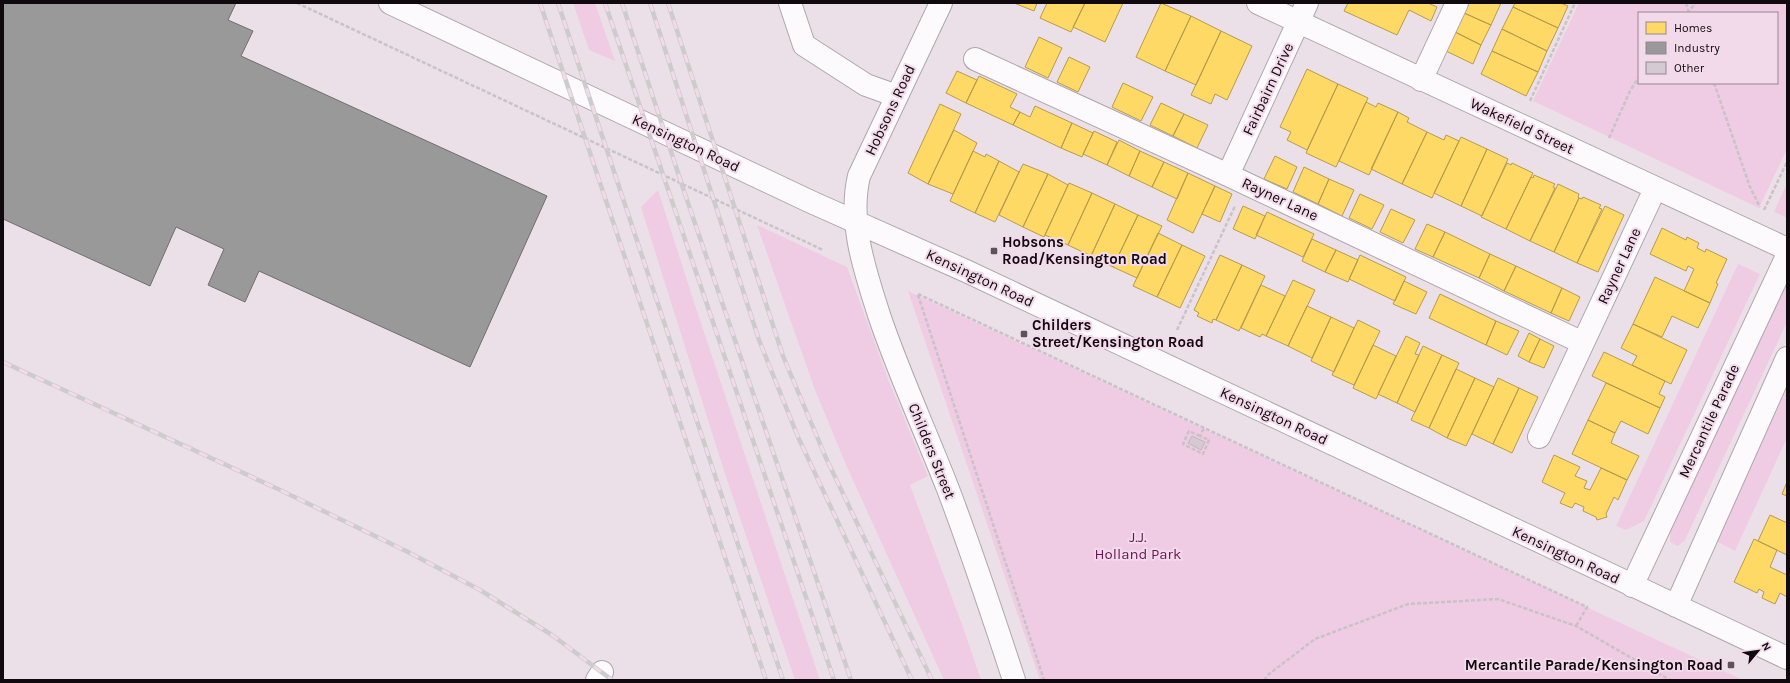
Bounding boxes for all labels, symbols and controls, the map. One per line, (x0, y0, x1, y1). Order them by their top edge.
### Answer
legend (1638, 12, 1778, 84)
text: Homes (1674, 21, 1712, 35)
street label: Fairbairn Drive (1239, 40, 1297, 138)
text: Industry (1674, 41, 1720, 55)
text: Other (1674, 61, 1705, 75)
street label: Hobsons Road (861, 62, 919, 158)
street label: Wakefield Street (1467, 94, 1577, 158)
street label: Kensington Road (629, 110, 743, 176)
street label: Rayner Lane (1239, 173, 1321, 225)
street label: Rayner Lane (1593, 225, 1645, 307)
place label: Hobsons Road/Kensington Road (1002, 233, 1167, 268)
street label: Kensington Road (923, 245, 1037, 311)
marker: Hobsons Road/Kensington Road (989, 246, 999, 256)
place label: Childers Street/Kensington Road (1032, 316, 1204, 351)
marker: Childers Street/Kensington Road (1019, 329, 1029, 339)
street label: Mercantile Parade (1675, 361, 1743, 481)
street label: Kensington Road (1217, 383, 1331, 449)
street label: Childers Street (905, 401, 959, 502)
street label: Kensington Road (1509, 522, 1623, 588)
park label: J.J. Holland Park (1095, 528, 1181, 563)
north arrow (1738, 631, 1778, 671)
text: N (1759, 640, 1774, 653)
place label: Mercantile Parade/Kensington Road (1465, 656, 1723, 674)
marker: Mercantile Parade/Kensington Road (1726, 660, 1736, 670)

